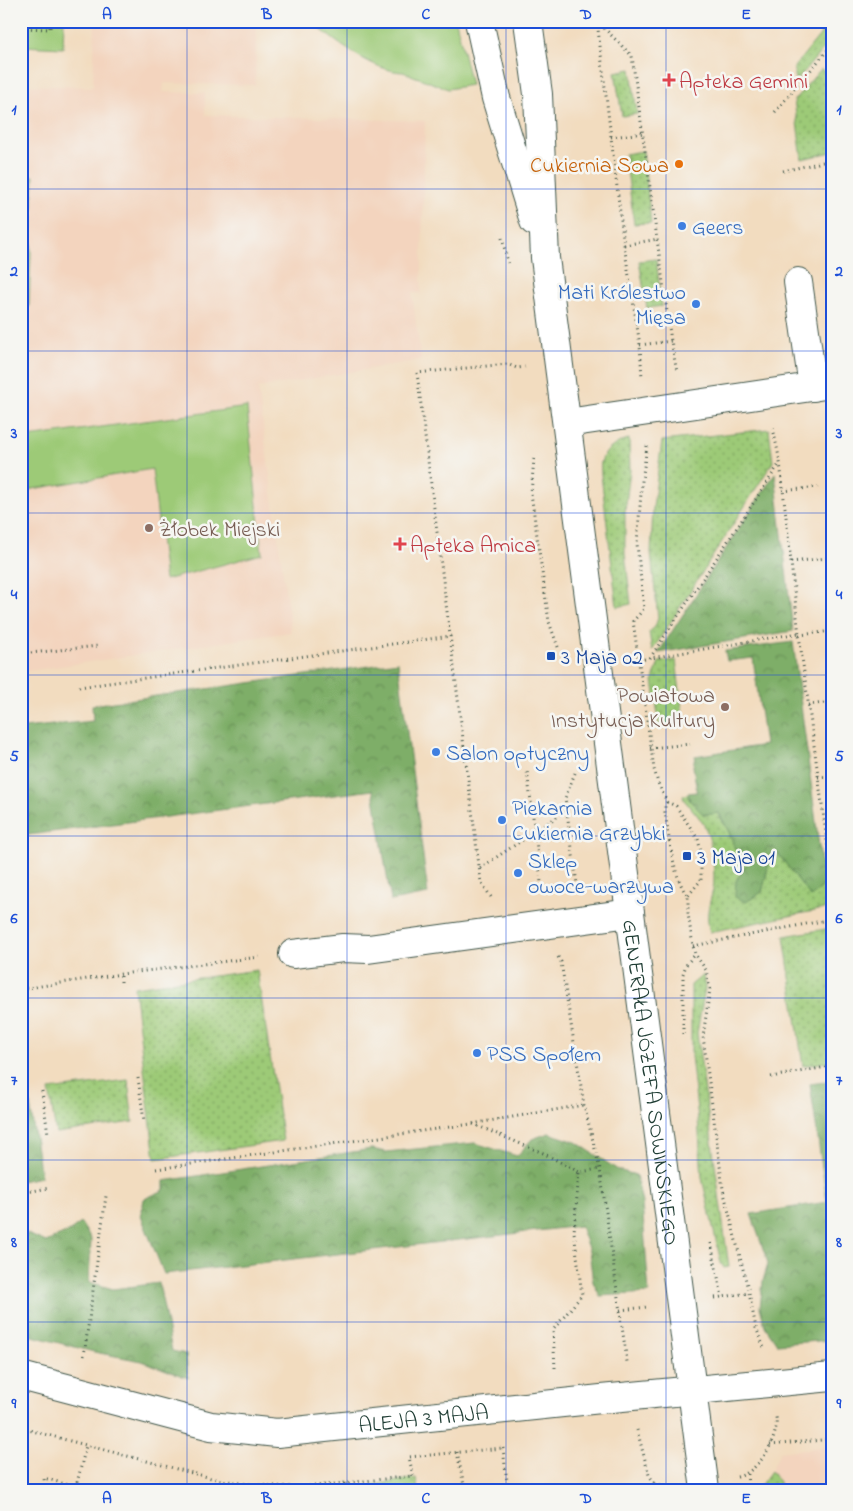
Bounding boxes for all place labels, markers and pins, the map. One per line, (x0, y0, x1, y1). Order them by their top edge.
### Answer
place label: Apteka Gemini (679, 67, 808, 99)
marker: Apteka Gemini (663, 74, 675, 86)
place label: Cukiernia Sowa (530, 151, 669, 183)
marker: Cukiernia Sowa (673, 158, 685, 170)
place label: Geers (692, 213, 744, 245)
marker: Geers (676, 220, 688, 232)
place label: Mati Królestwo Mięsa (558, 278, 686, 335)
marker: Mati Królestwo Mięsa (690, 298, 702, 310)
place label: Żłobek Miejski (159, 515, 280, 547)
marker: Żłobek Miejski (143, 522, 155, 534)
place label: Apteka Amica (410, 531, 536, 563)
marker: Apteka Amica (394, 538, 406, 550)
place label: 3 Maja 02 (561, 643, 643, 675)
marker: 3 Maja 02 (545, 650, 557, 662)
place label: Powiatowa Instytucja Kultury (551, 681, 715, 739)
marker: Powiatowa Instytucja Kultury (719, 701, 731, 713)
place label: Salon optyczny (446, 739, 589, 772)
marker: Salon optyczny (430, 746, 442, 758)
place label: Piekarnia Cukiernia Grzybki (512, 794, 666, 852)
marker: Piekarnia Cukiernia Grzybki (496, 814, 508, 826)
place label: 3 Maja 01 (697, 843, 775, 875)
place label: Sklep owoce-warzywa (528, 847, 674, 905)
marker: 3 Maja 01 (681, 850, 693, 862)
marker: Sklep owoce-warzywa (512, 867, 524, 879)
place label: PSS Społem (487, 1040, 601, 1072)
marker: PSS Społem (471, 1047, 483, 1059)

